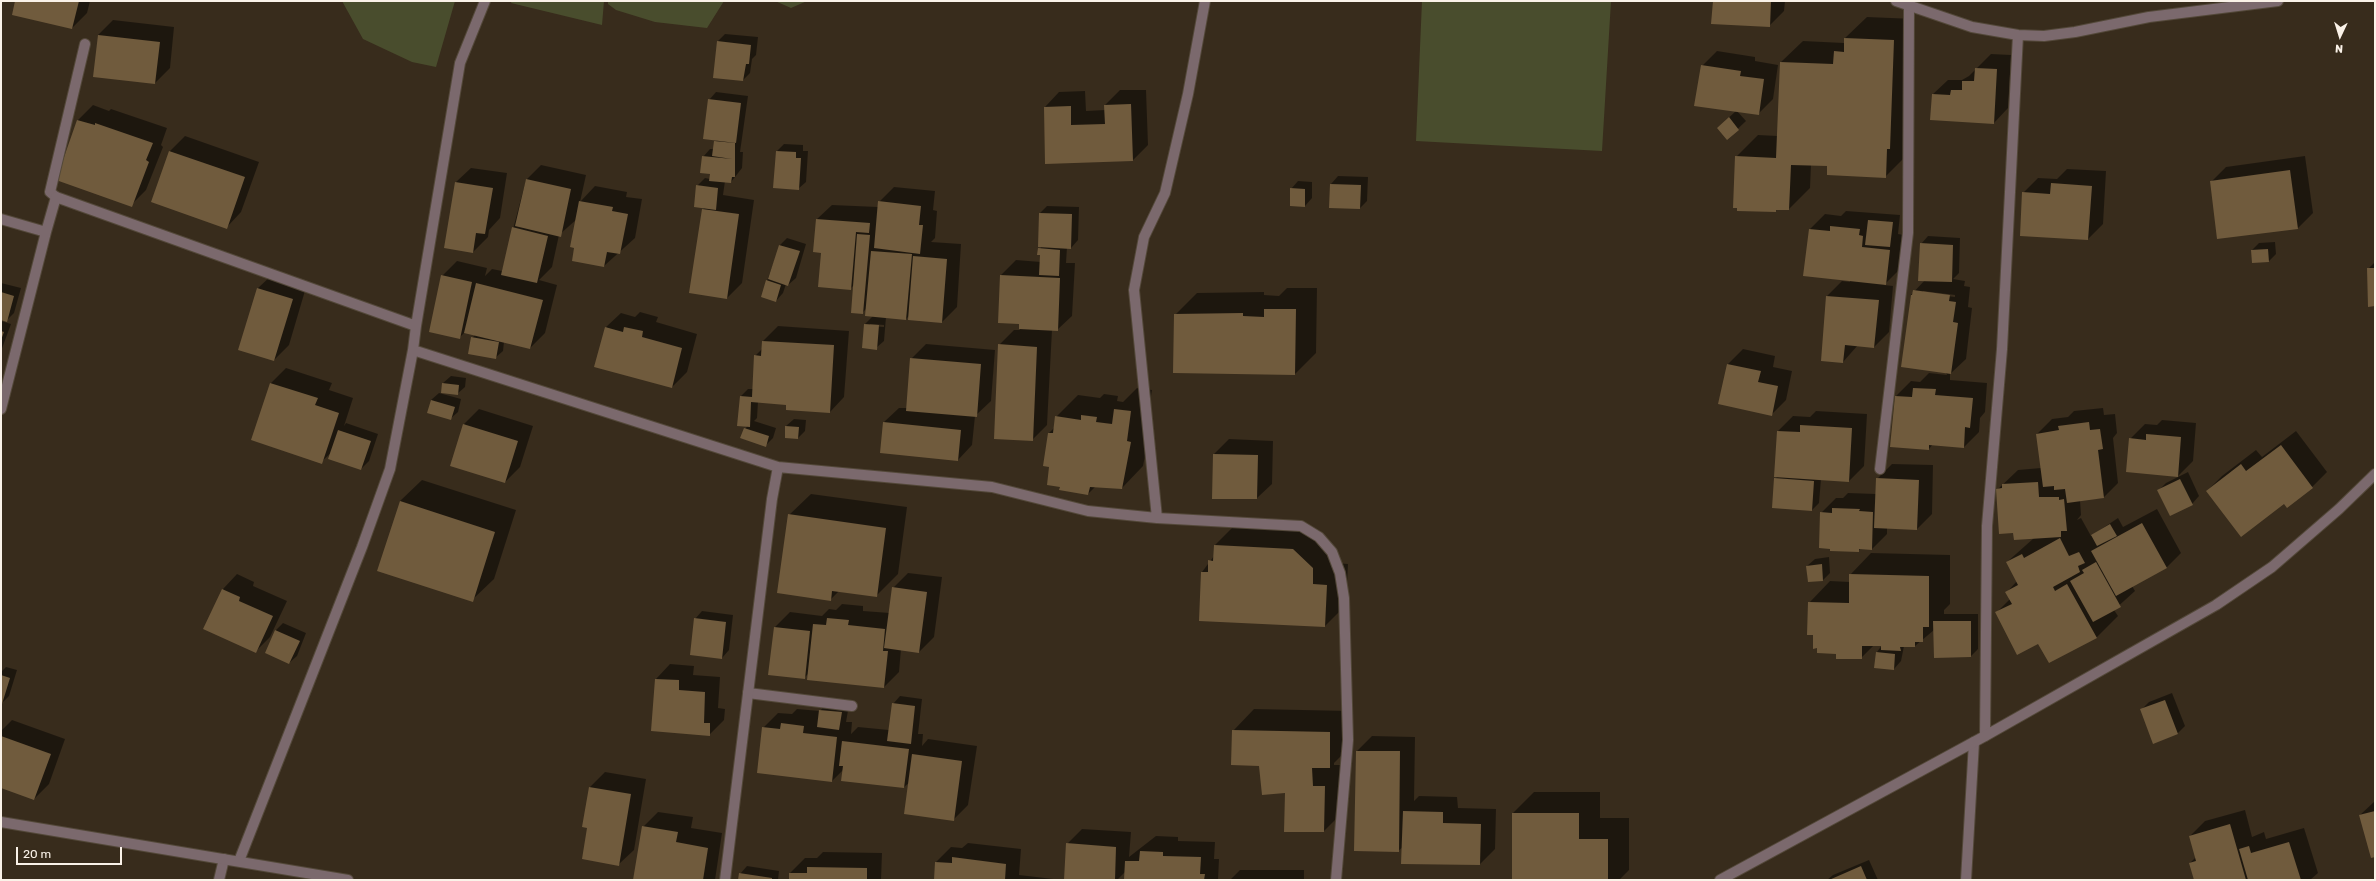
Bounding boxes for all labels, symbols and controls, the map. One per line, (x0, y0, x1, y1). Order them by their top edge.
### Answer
north arrow (2320, 16, 2360, 56)
text: N (2335, 42, 2344, 55)
scale bar (18, 839, 124, 865)
text: 20 m (23, 847, 51, 861)

